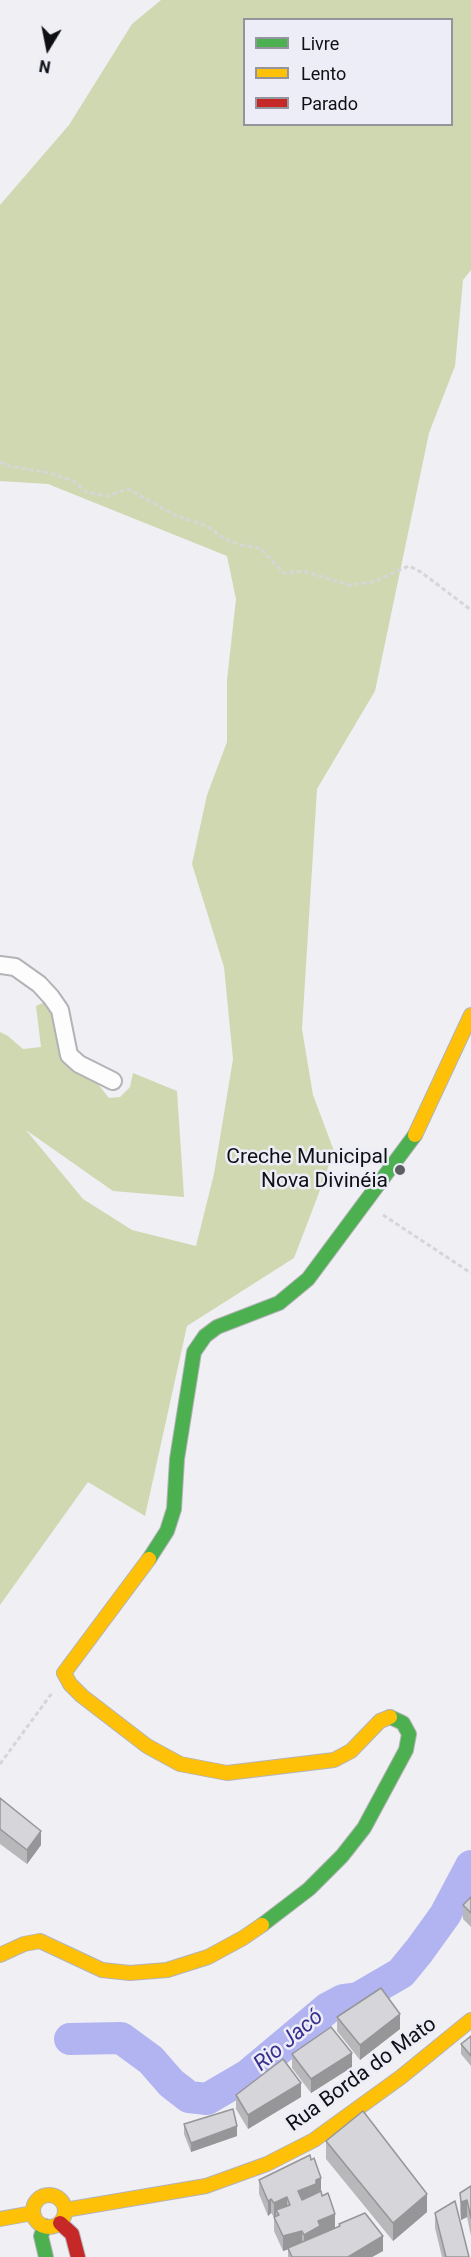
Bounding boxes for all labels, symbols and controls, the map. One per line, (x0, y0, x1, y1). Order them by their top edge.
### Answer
north arrow (18, 18, 78, 78)
legend (243, 18, 453, 126)
text: Livre (301, 33, 339, 54)
text: N (38, 56, 52, 77)
text: Lento (301, 63, 346, 84)
text: Parado (301, 93, 358, 114)
place label: Creche Municipal Nova Divinéia (226, 1145, 388, 1195)
marker: Creche Municipal Nova Divinéia (393, 1163, 407, 1177)
water label: Rio Jacó (249, 2004, 329, 2078)
street label: Rua Borda do Mato (282, 2012, 442, 2138)

